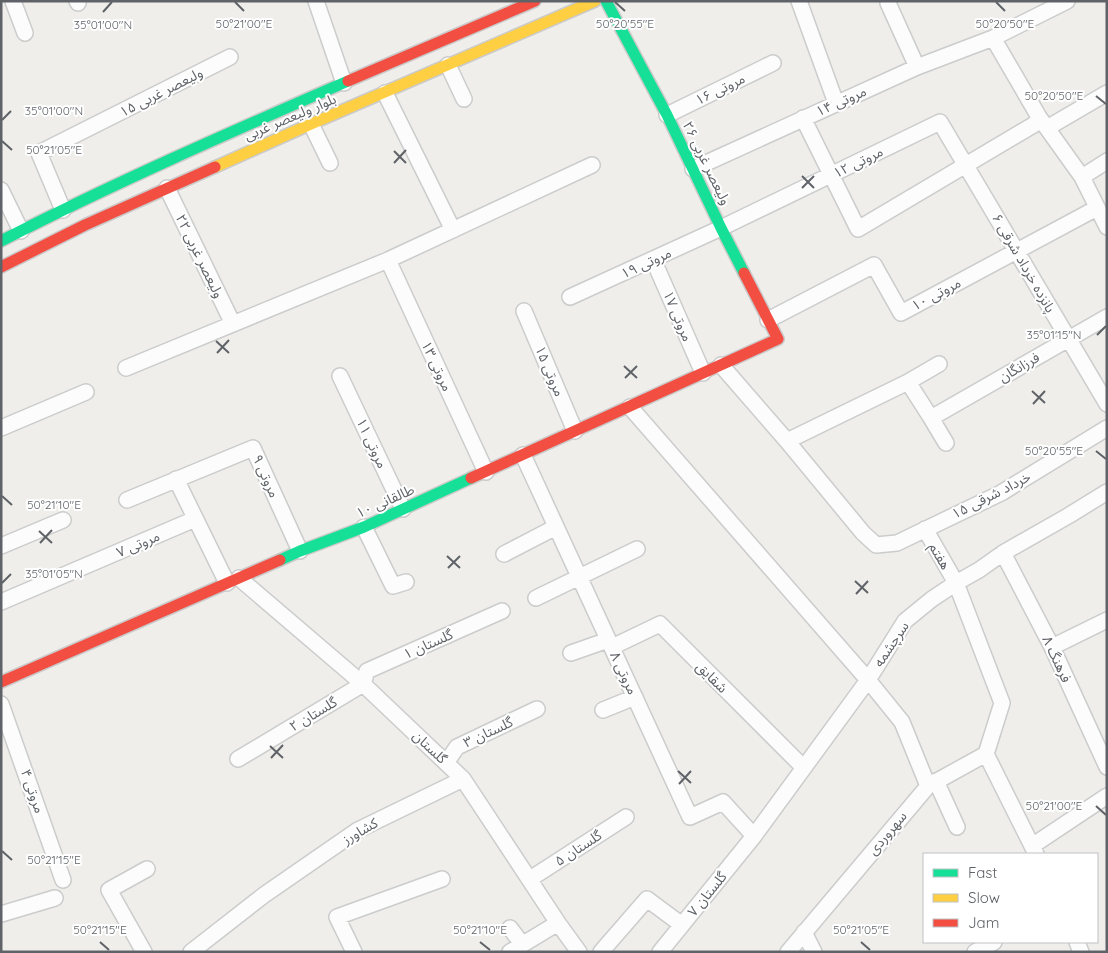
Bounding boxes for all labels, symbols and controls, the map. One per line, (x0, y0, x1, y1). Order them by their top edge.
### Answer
text: 50°21'00"E (216, 16, 273, 31)
text: 50°20'55"E (596, 16, 654, 31)
text: 50°20'50"E (976, 16, 1035, 31)
text: 35°01'00"N (74, 17, 132, 32)
street label: ولیعصر غربی ۱۵ (116, 63, 206, 121)
street label: مروتی ۱۶ (692, 69, 748, 109)
street label: مروتی ۱۴ (813, 82, 869, 120)
text: 50°20'50"E (1025, 88, 1084, 103)
street label: بلوار ولیعصر غربی (241, 89, 339, 144)
text: 35°01'00"N (25, 103, 83, 118)
street label: ولیعصر غربی ۲۶ (679, 118, 735, 208)
text: 50°21'05"E (26, 142, 82, 157)
street label: مروتی ۱۲ (830, 142, 886, 182)
street label: پانزده خرداد شرقی ۶ (987, 210, 1060, 316)
street label: ولیعصر غربی ۲۲ (172, 211, 228, 301)
street label: مروتی ۱۹ (618, 244, 674, 282)
street label: مروتی ۱۰ (908, 273, 964, 315)
street label: مروتی ۱۷ (659, 288, 697, 344)
text: 35°01'15"N (1026, 327, 1082, 342)
street label: مروتی ۱۳ (418, 338, 456, 394)
street label: مروتی ۱۵ (531, 343, 569, 399)
street label: فرزانگان (995, 348, 1043, 386)
street label: مروتی ۱۱ (353, 415, 391, 471)
text: 50°20'55"E (1025, 443, 1083, 458)
street label: مروتی ۹ (249, 452, 283, 500)
street label: ۱۵ خرداد شرقی (948, 467, 1034, 523)
street label: طالقانی ۱۰ (353, 480, 417, 522)
text: 50°21'10"E (27, 497, 81, 512)
street label: مروتی ۷ (114, 527, 162, 561)
street label: هفتم (923, 539, 955, 574)
text: 35°01'05"N (25, 566, 83, 581)
street label: سرچشمه (869, 618, 914, 671)
street label: گلستان ۱ (400, 625, 456, 663)
street label: فرهنگ ۸ (1038, 633, 1076, 685)
street label: مروتی ۸ (606, 649, 642, 697)
street label: شقایق (692, 657, 732, 697)
street label: گلستان ۲ (286, 693, 340, 735)
street label: گلستان ۳ (460, 713, 516, 751)
street label: گلستان (409, 727, 451, 768)
street label: مروتی ۴ (17, 767, 49, 815)
text: 50°21'00"E (1026, 798, 1083, 813)
street label: سهروردی (863, 807, 911, 859)
street label: کشاورز (338, 814, 381, 849)
street label: گلستان ۵ (551, 826, 605, 870)
text: 50°21'15"E (27, 852, 81, 867)
legend (923, 853, 1098, 943)
text: Fast (968, 863, 997, 882)
street label: گلستان ۷ (683, 868, 731, 920)
text: Slow (968, 888, 1000, 907)
text: Jam (968, 913, 999, 932)
text: 50°21'15"E (73, 922, 127, 937)
text: 50°21'10"E (453, 922, 507, 937)
text: 50°21'05"E (833, 922, 889, 937)

